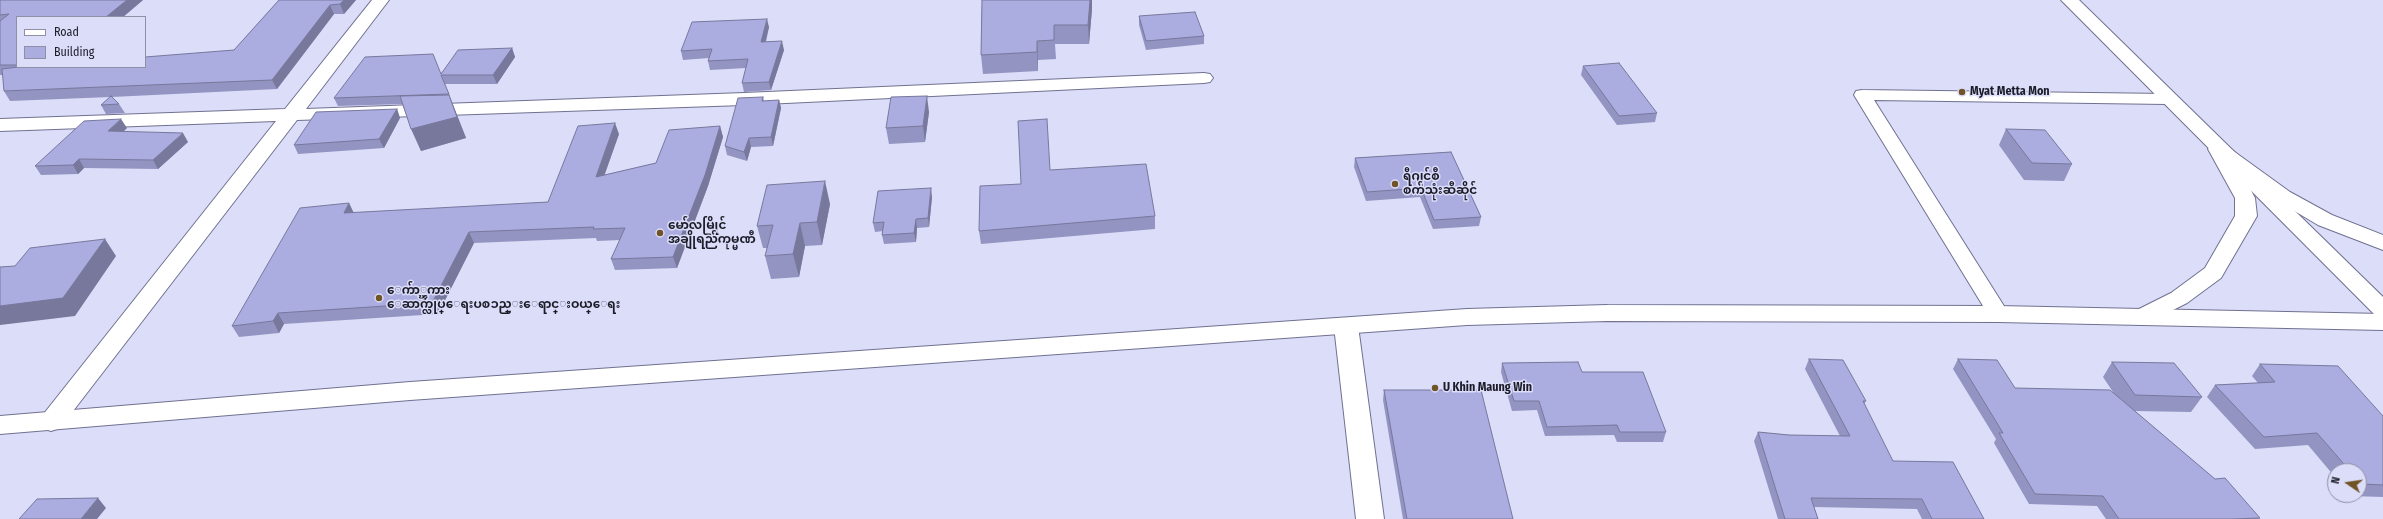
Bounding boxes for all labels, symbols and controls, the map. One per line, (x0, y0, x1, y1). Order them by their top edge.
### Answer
legend (16, 16, 146, 68)
text: Road (54, 25, 79, 39)
text: Building (54, 45, 94, 59)
place label: Myat Metta Mon (1970, 85, 2050, 99)
marker: Myat Metta Mon (1957, 87, 1967, 97)
place label: ရီဂျင်စီ စက်သုံးဆီဆိုင် (1403, 170, 1477, 198)
marker: ရီဂျင်စီ စက်သုံးဆီဆိုင် (1390, 179, 1400, 189)
place label: မော်လမြိုင် အချိုရည်ကုမ္မဏီ (668, 219, 756, 247)
marker: မော်လမြိုင် အချိုရည်ကုမ္မဏီ (655, 228, 665, 238)
place label: ေက်ာ္ၾကား ေဆာက္လုပ္ေရးပစၥည္းေရာင္းဝယ္ေရး (387, 284, 620, 312)
marker: ေက်ာ္ၾကား ေဆာက္လုပ္ေရးပစၥည္းေရာင္းဝယ္ေရး (374, 293, 384, 303)
place label: U Khin Maung Win (1443, 381, 1532, 395)
marker: U Khin Maung Win (1430, 383, 1440, 393)
north arrow (2327, 463, 2367, 503)
text: N (2329, 476, 2343, 485)

